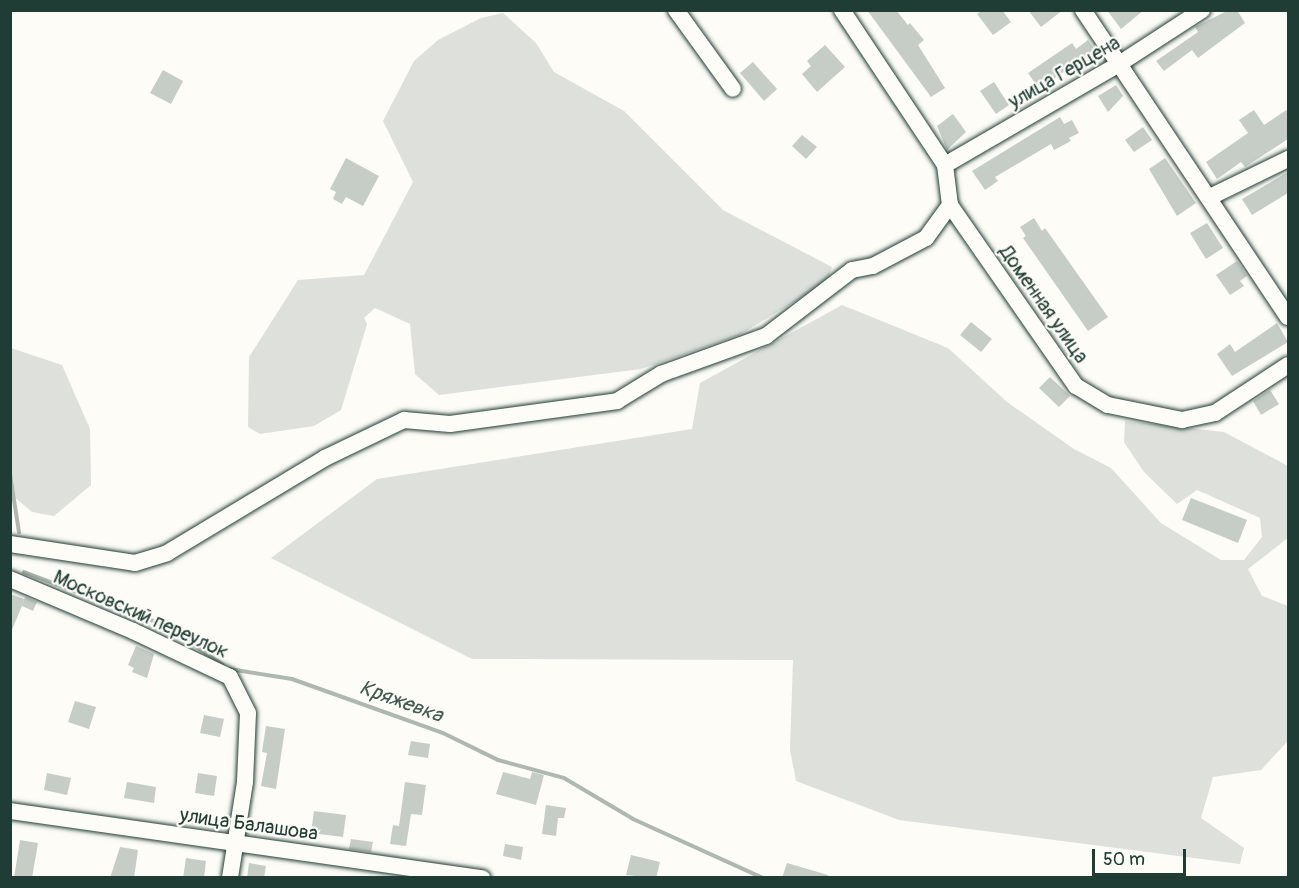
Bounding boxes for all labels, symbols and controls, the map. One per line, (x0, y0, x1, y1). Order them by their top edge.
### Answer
street label: улица Герцена (1004, 30, 1124, 114)
street label: Доменная улица (994, 240, 1094, 368)
street label: Московский переулок (50, 565, 232, 663)
water label: Кряжевка (356, 675, 446, 729)
street label: улица Балашова (178, 802, 320, 846)
scale bar (1095, 837, 1190, 875)
text: 50 m (1103, 848, 1145, 871)

